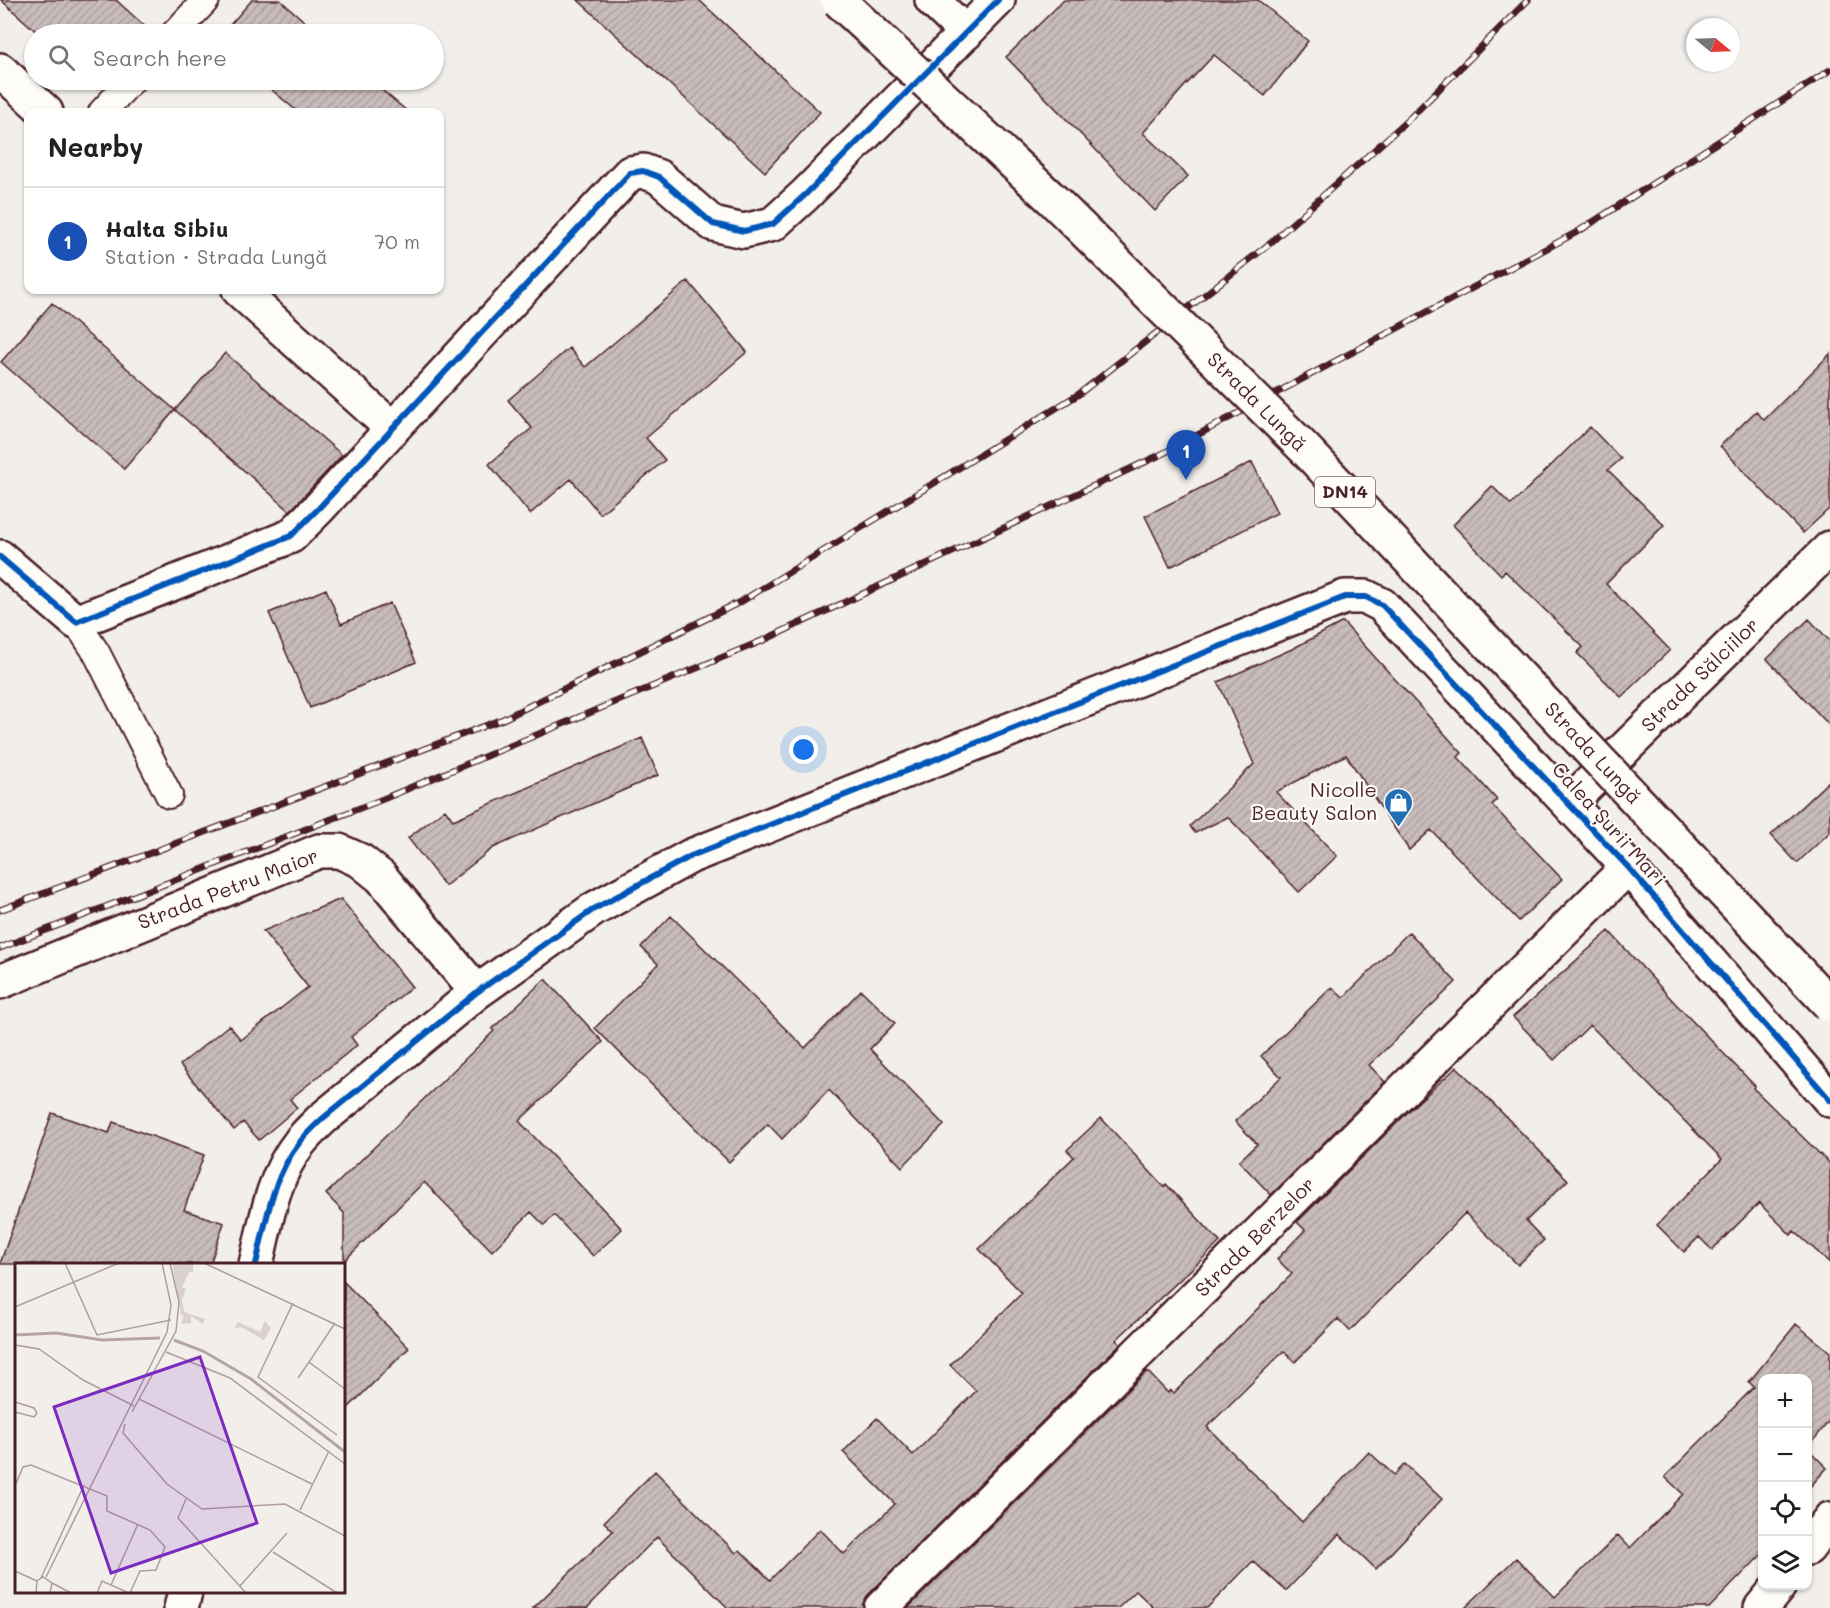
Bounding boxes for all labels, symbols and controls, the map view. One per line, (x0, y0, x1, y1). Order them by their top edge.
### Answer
north arrow (1686, 18, 1740, 72)
search box (24, 24, 444, 90)
icon: search (45, 41, 78, 74)
text: Search here (93, 43, 227, 72)
text: Nearby (48, 130, 143, 164)
text: Halta Sibiu (105, 214, 229, 243)
text: 1 (63, 228, 72, 254)
text: 70 m (374, 228, 420, 254)
text: Station · Strada Lungă (105, 243, 328, 269)
street label: Strada Lungă (1202, 346, 1313, 457)
pin: 1 (1166, 430, 1206, 480)
road number: DN14 (1315, 477, 1375, 507)
street label: Strada Sălciilor (1635, 612, 1764, 737)
street label: Strada Lungă (1540, 696, 1648, 809)
your location (789, 735, 818, 764)
street label: Calea Șurii Mari (1546, 756, 1672, 892)
place label: Nicolle Beauty Salon (1251, 776, 1377, 825)
shop icon: Nicolle Beauty Salon (1382, 786, 1414, 828)
street label: Strada Petru Maior (134, 842, 322, 934)
street label: Strada Berzelor (1189, 1171, 1320, 1302)
inset map (15, 1263, 345, 1593)
map controls (1758, 1374, 1812, 1590)
button: + (1758, 1374, 1812, 1428)
button: − (1758, 1428, 1812, 1482)
button: locate (1758, 1482, 1812, 1536)
button: layers (1758, 1536, 1812, 1590)

